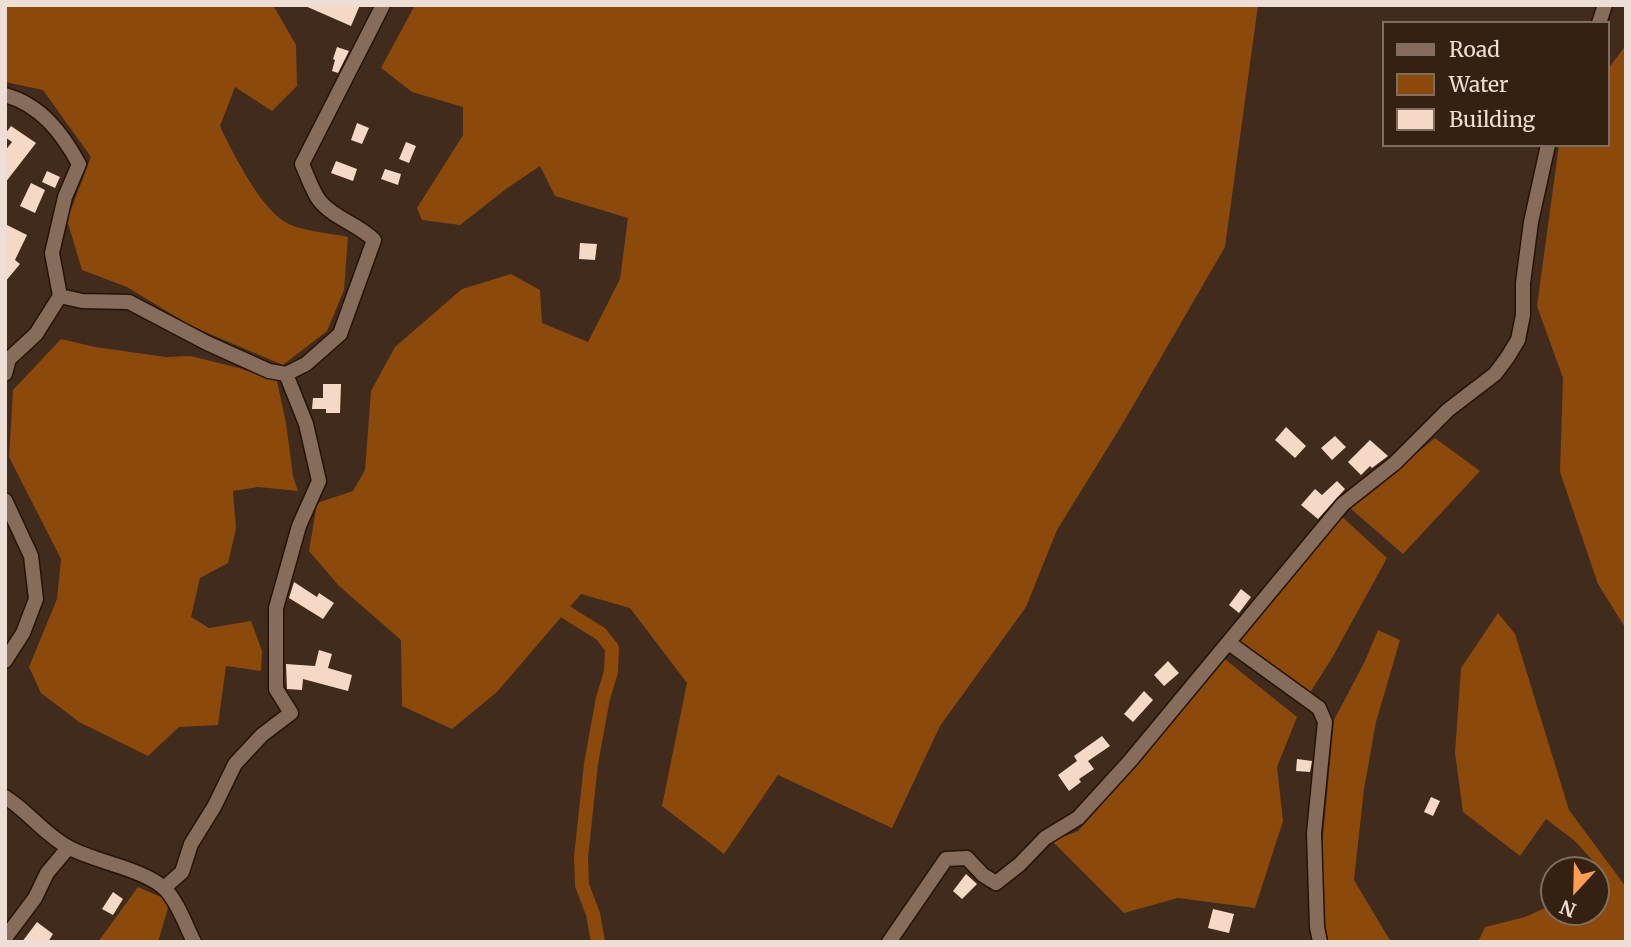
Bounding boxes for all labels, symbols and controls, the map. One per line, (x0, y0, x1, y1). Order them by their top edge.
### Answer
legend (1382, 21, 1610, 147)
text: Road (1449, 36, 1500, 63)
text: Water (1449, 71, 1508, 98)
text: Building (1449, 106, 1535, 133)
north arrow (1540, 856, 1610, 926)
text: N (1556, 895, 1579, 923)

